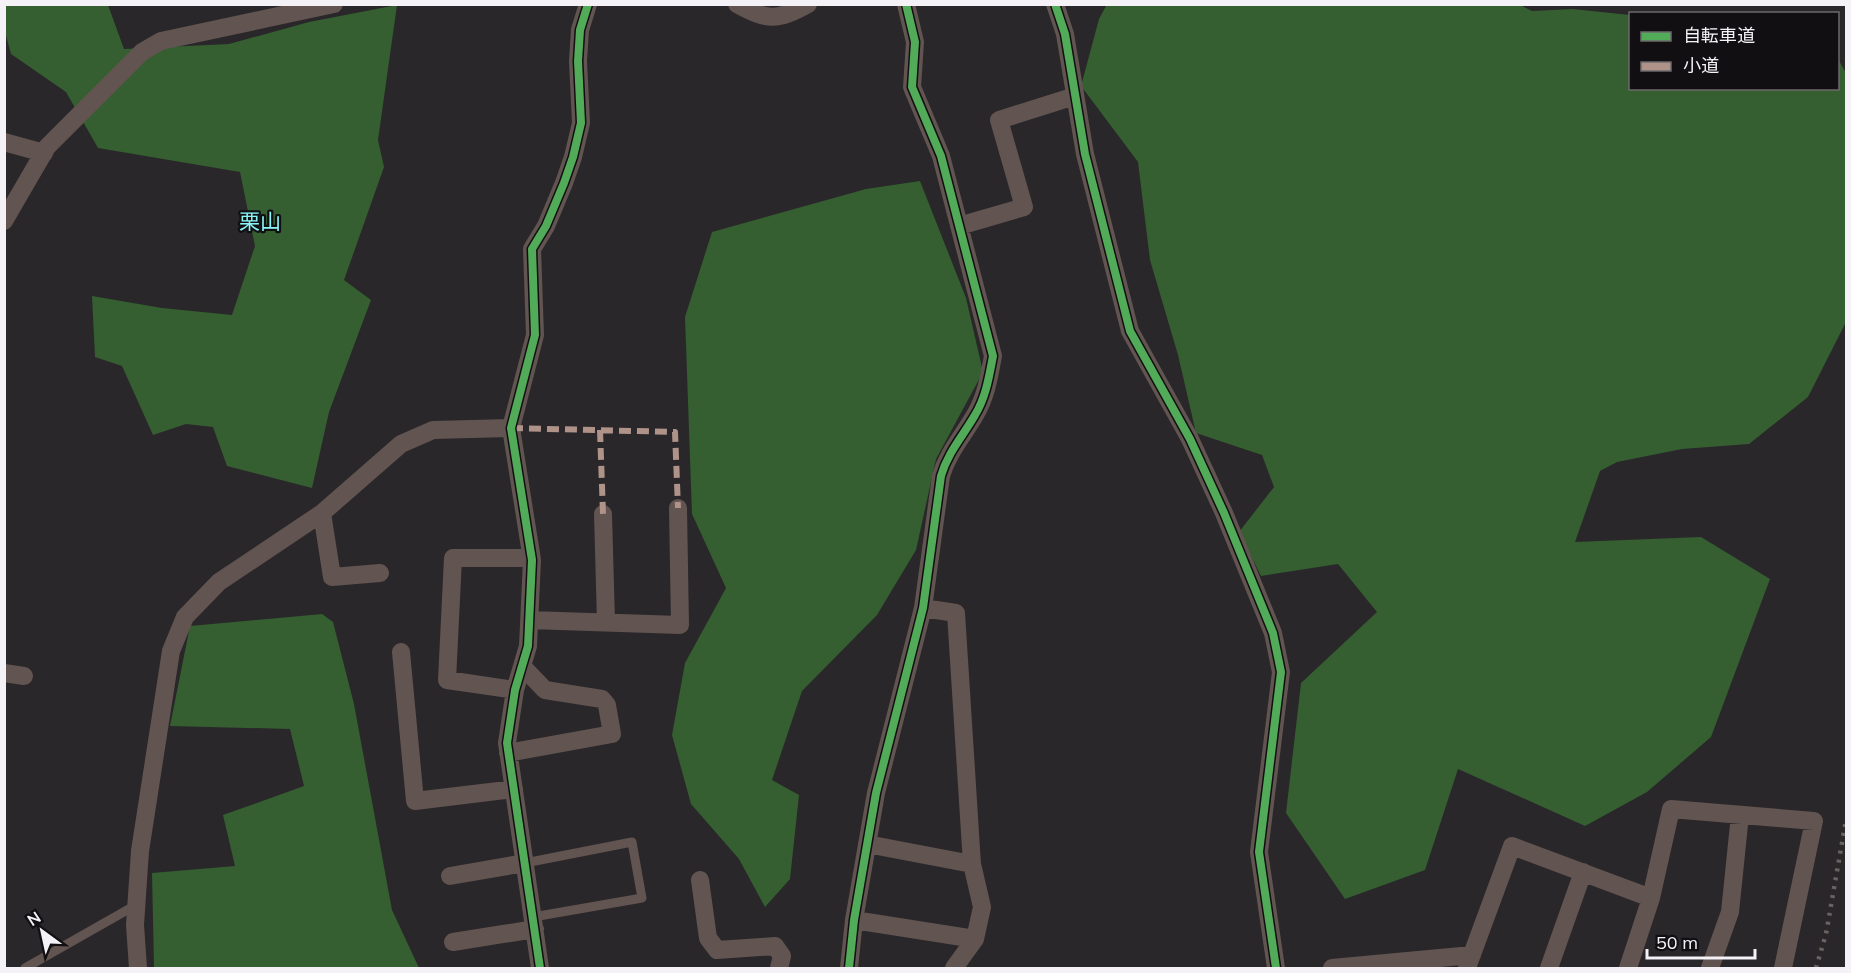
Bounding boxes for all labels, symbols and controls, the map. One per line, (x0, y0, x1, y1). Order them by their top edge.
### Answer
legend (1629, 12, 1839, 90)
text: 自転車道 (1683, 24, 1755, 47)
text: 小道 (1683, 54, 1719, 77)
district label: 栗山 (239, 208, 281, 234)
north arrow (12, 901, 72, 961)
text: N (23, 907, 44, 930)
scale bar (1647, 922, 1755, 960)
text: 50 m (1656, 931, 1698, 954)

